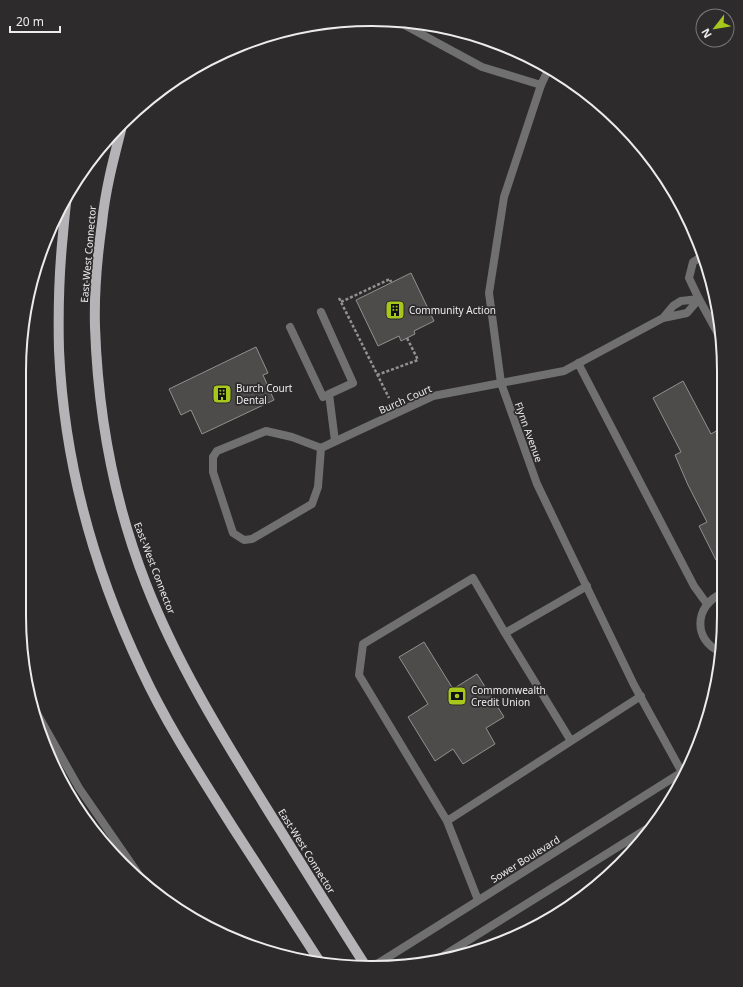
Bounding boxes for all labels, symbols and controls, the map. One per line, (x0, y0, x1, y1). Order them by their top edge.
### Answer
scale bar (10, 8, 60, 34)
north arrow (695, 8, 735, 48)
text: 20 m (16, 13, 44, 30)
text: N (697, 26, 715, 41)
street label: East-West Connector (77, 205, 99, 303)
building icon: Community Action (384, 299, 406, 321)
place label: Community Action (409, 303, 496, 317)
place label: Burch Court Dental (236, 381, 293, 407)
street label: Burch Court (376, 381, 434, 417)
building icon: Burch Court Dental (211, 383, 233, 405)
street label: Flynn Avenue (512, 400, 546, 464)
street label: East-West Connector (131, 520, 179, 616)
place label: Commonwealth Credit Union (471, 683, 546, 709)
bank icon: Commonwealth Credit Union (446, 685, 468, 707)
street label: East-West Connector (275, 806, 339, 896)
street label: Sower Boulevard (488, 832, 562, 886)

